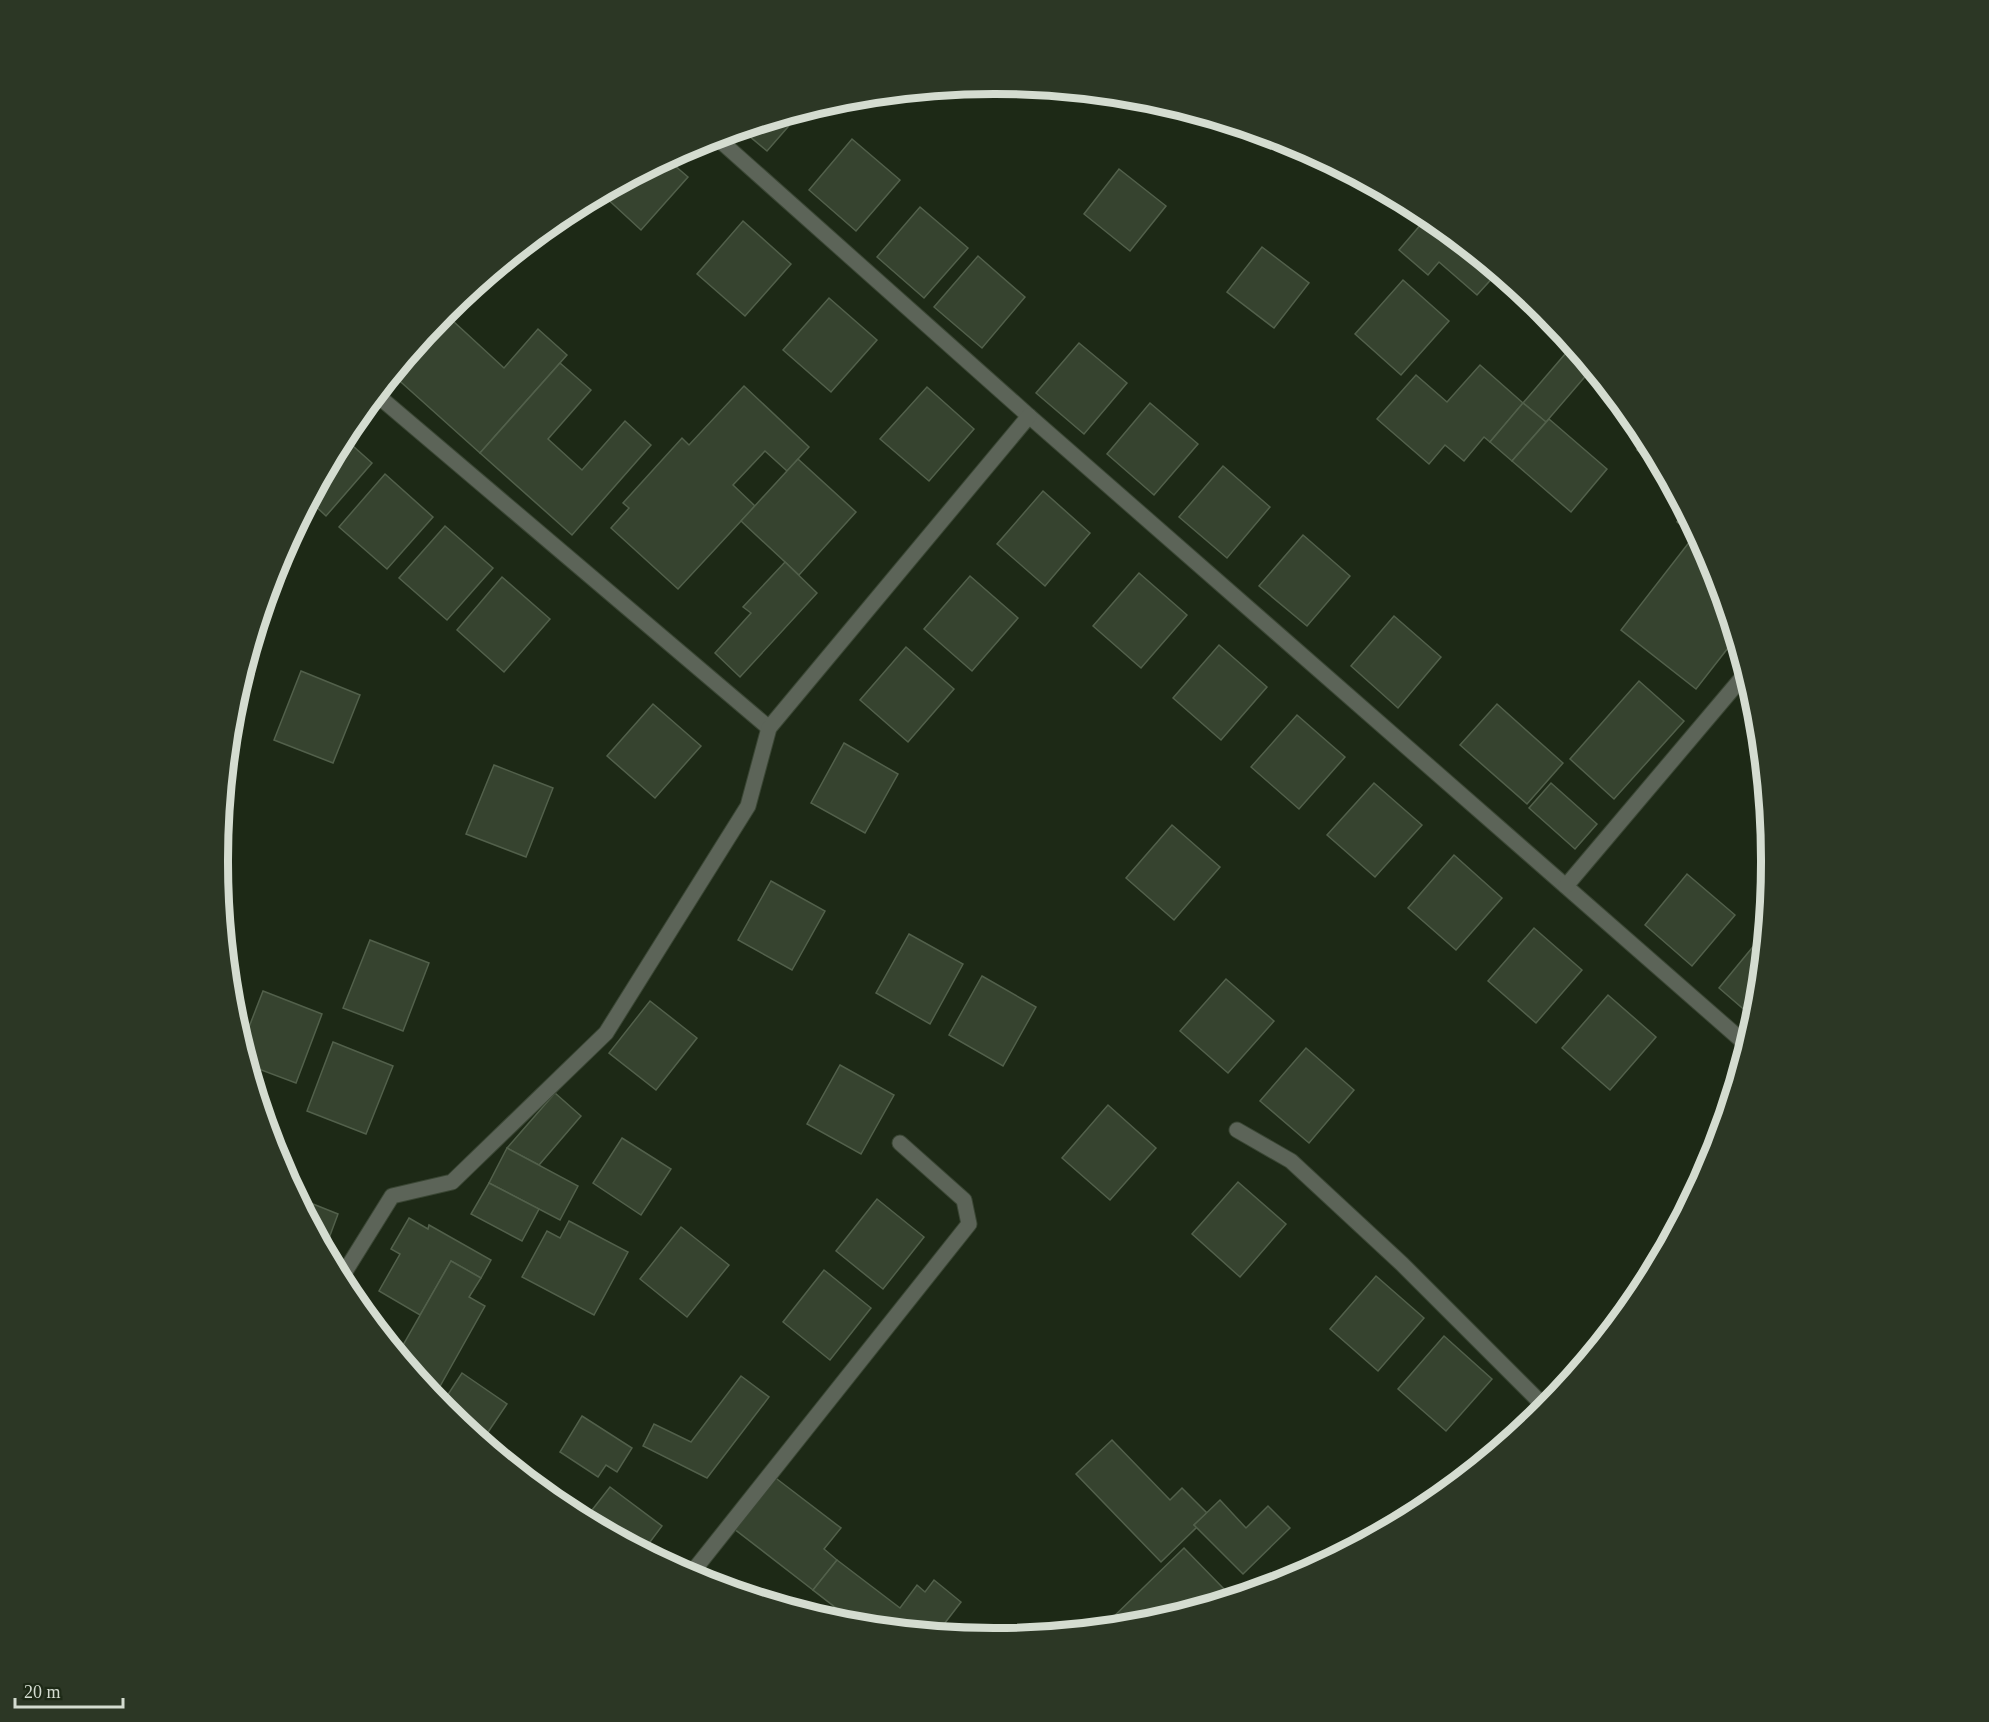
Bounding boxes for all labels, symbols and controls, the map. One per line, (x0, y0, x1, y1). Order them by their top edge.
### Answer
scale bar (15, 1671, 123, 1709)
text: 20 m (24, 1682, 61, 1702)

